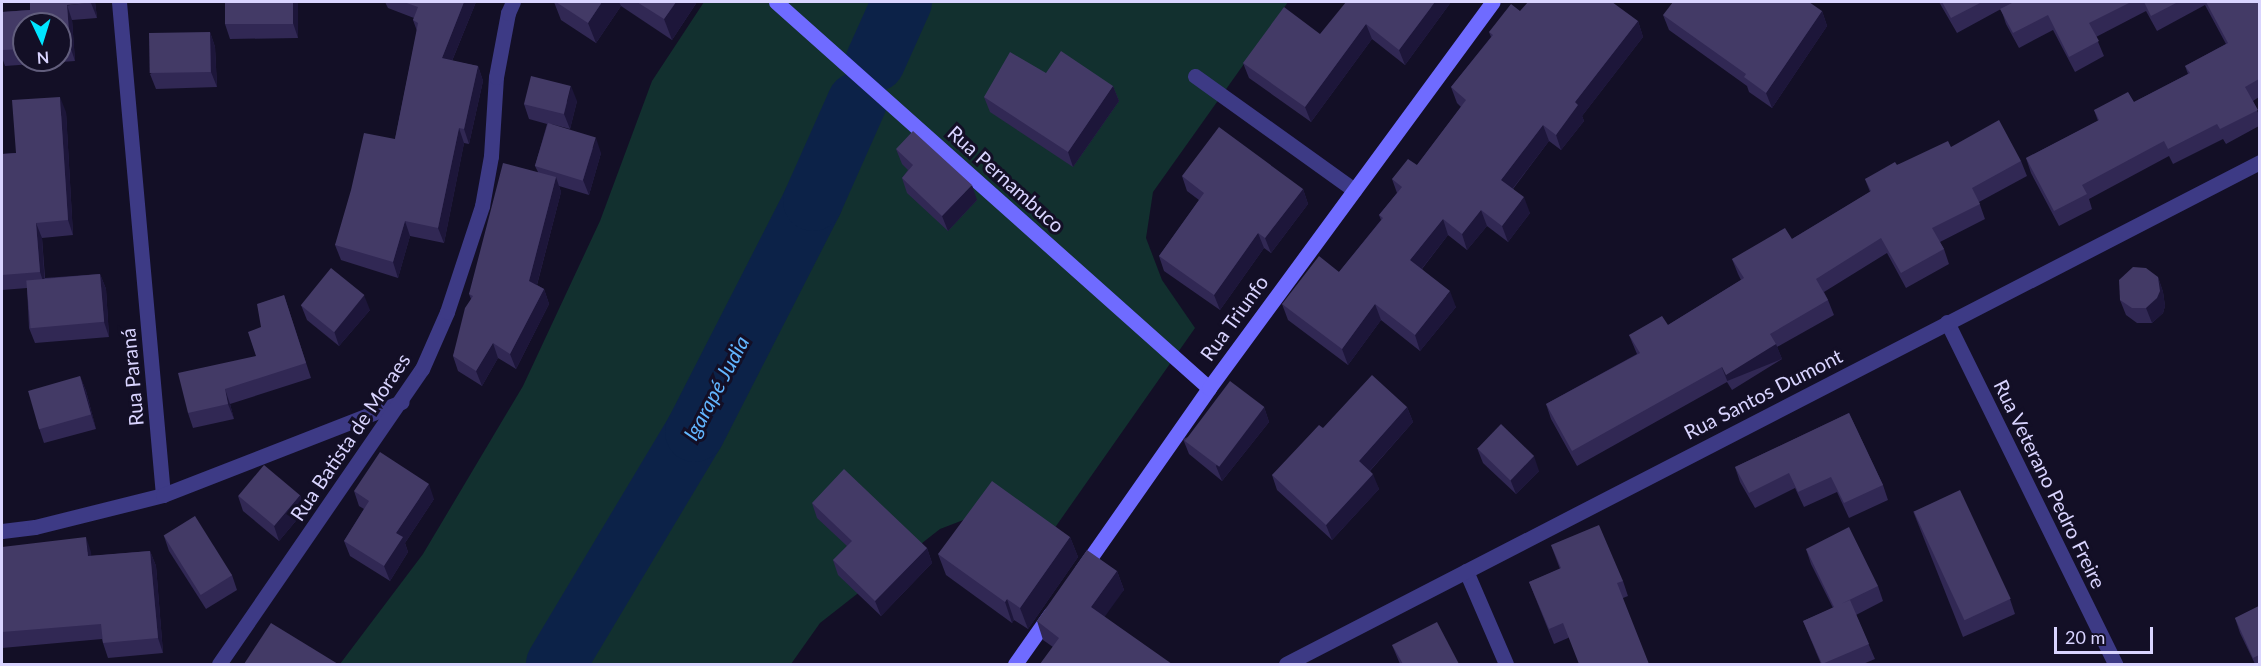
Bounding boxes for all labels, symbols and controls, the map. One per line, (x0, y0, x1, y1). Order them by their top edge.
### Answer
north arrow (12, 12, 72, 72)
text: N (36, 49, 50, 68)
street label: Rua Pernambuco (943, 120, 1069, 238)
street label: Rua Triunfo (1195, 270, 1273, 366)
street label: Rua Paraná (116, 327, 148, 427)
water label: Igarapé Judia (678, 331, 754, 445)
street label: Rua Santos Dumont (1680, 344, 1846, 444)
street label: Rua Batista de Moraes (285, 349, 415, 525)
street label: Rua Veterano Pedro Freire (1989, 375, 2111, 593)
scale bar (2057, 615, 2156, 653)
text: 20 m (2065, 626, 2105, 648)

